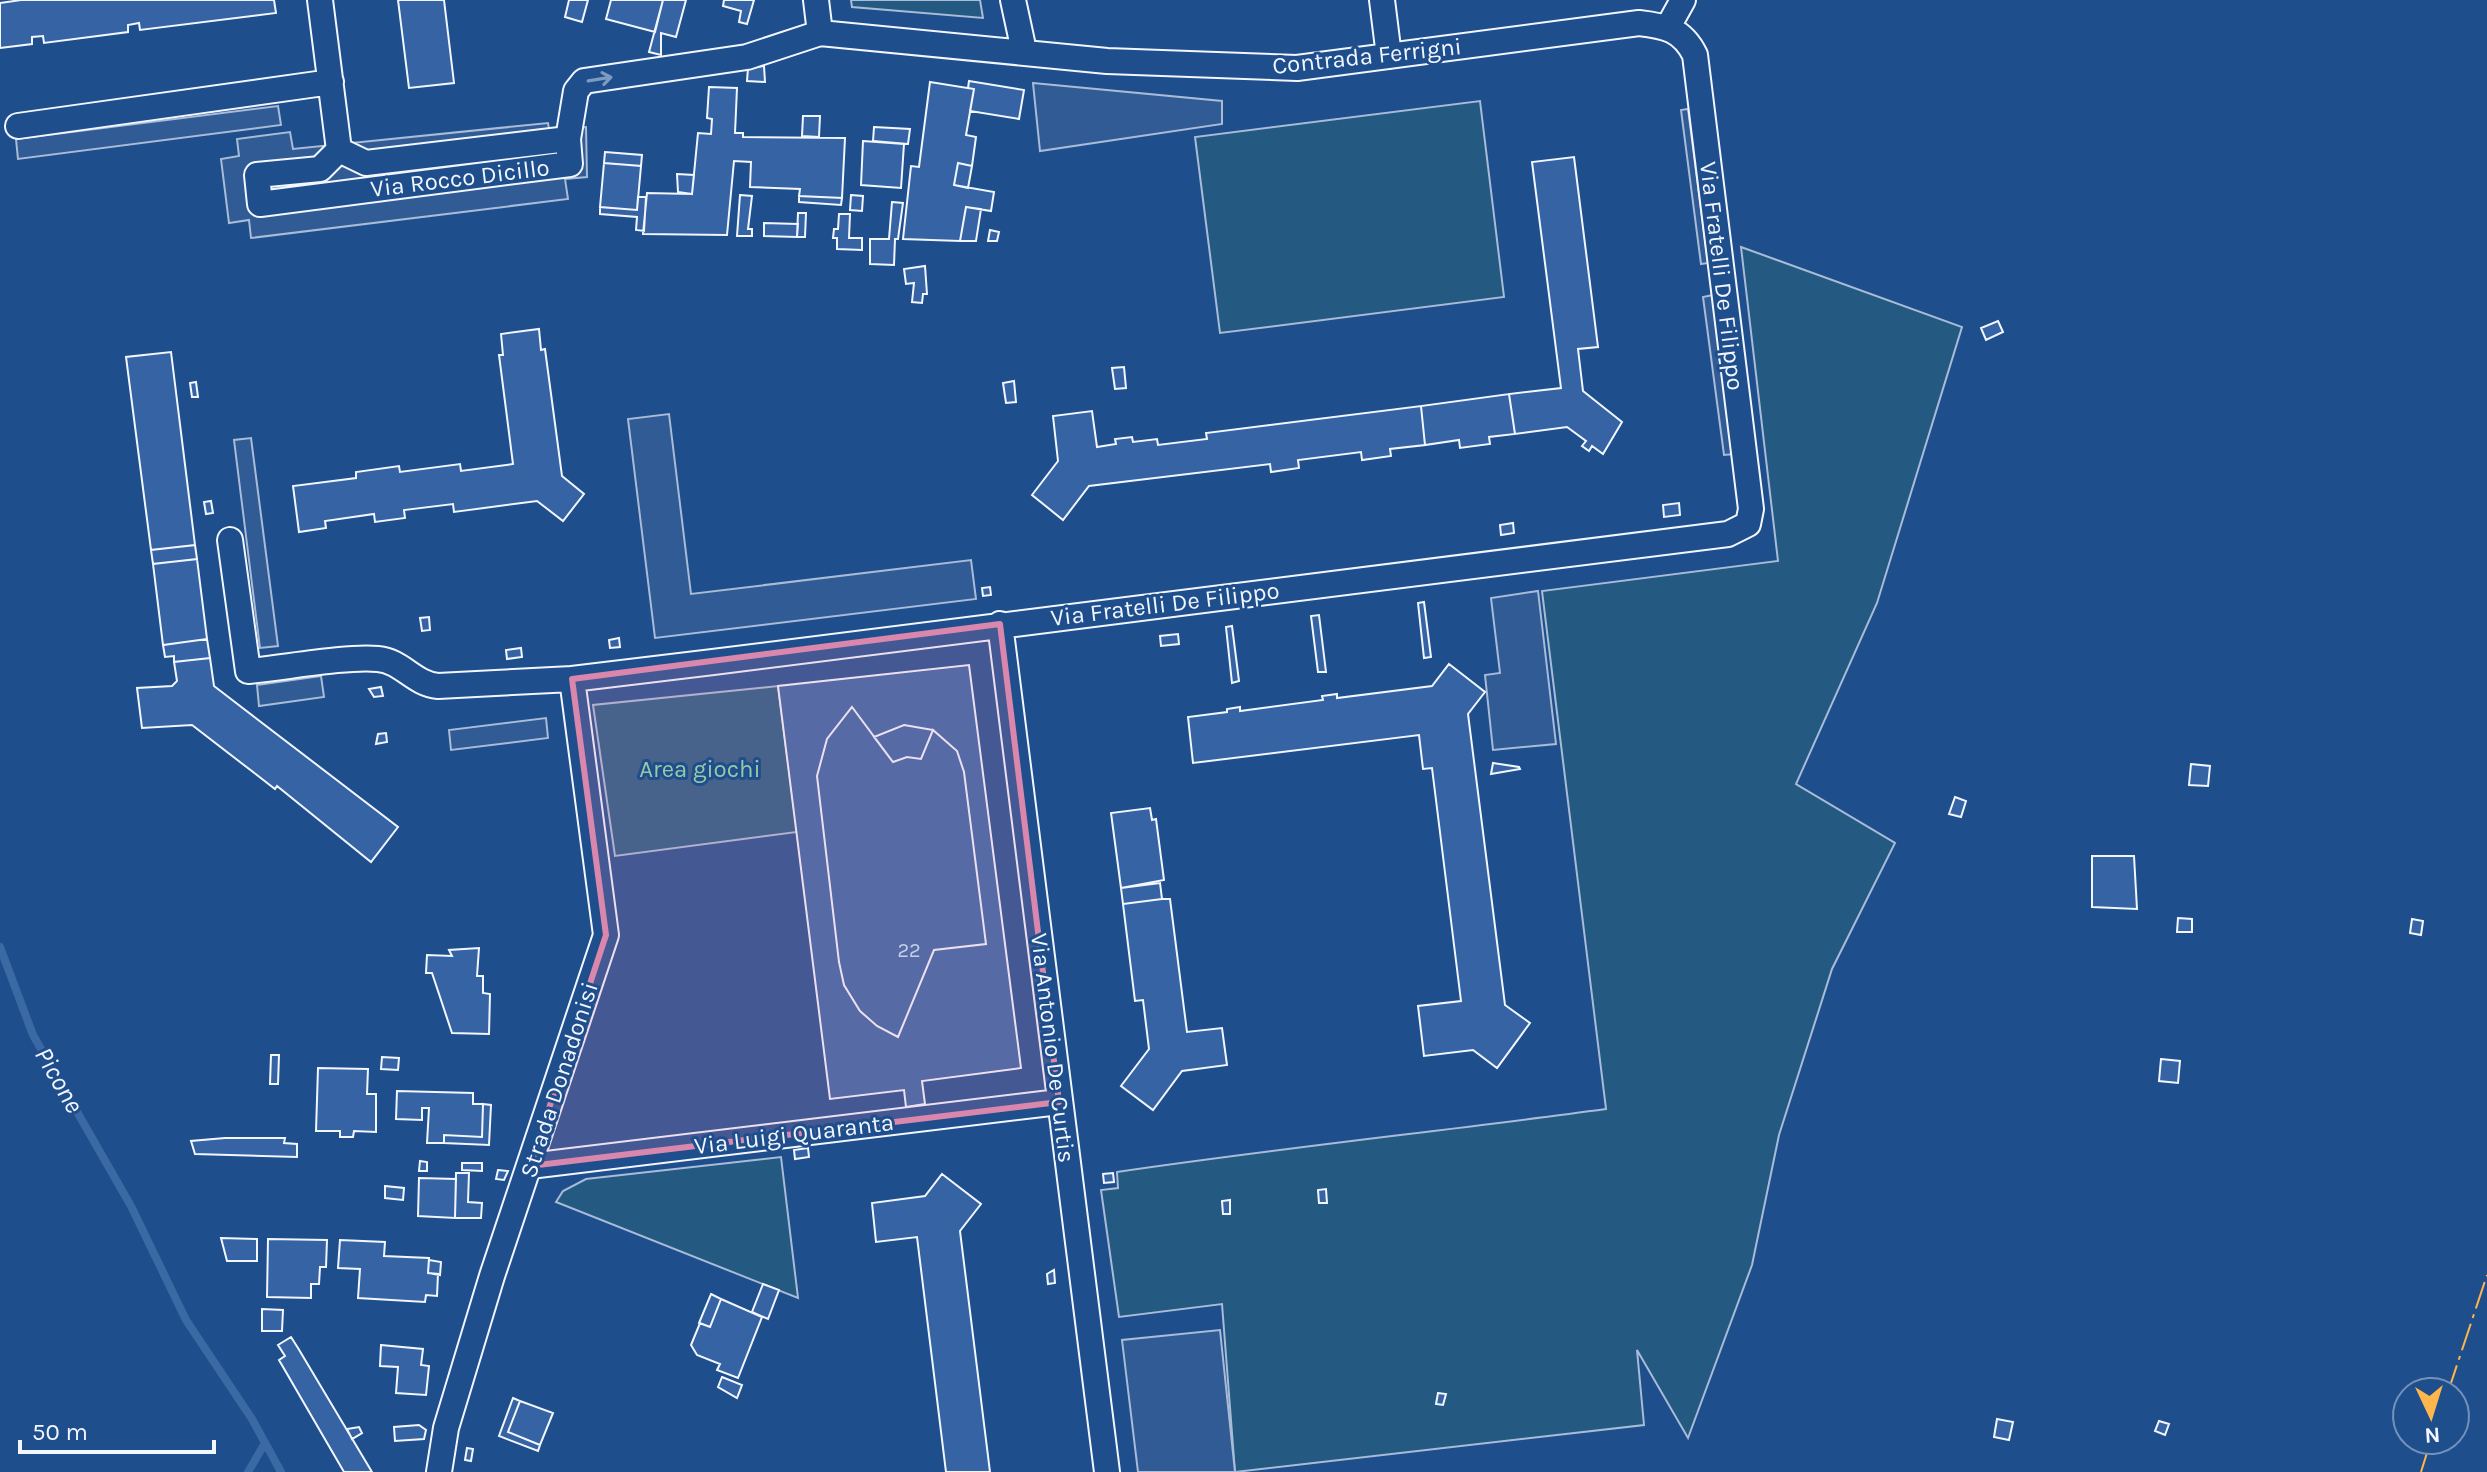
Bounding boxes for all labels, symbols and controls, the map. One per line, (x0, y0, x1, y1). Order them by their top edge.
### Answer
street label: Contrada Ferrigni (1271, 32, 1463, 80)
one-way arrow (587, 70, 612, 85)
street label: Via Rocco Dicillo (369, 153, 551, 203)
street label: Via Fratelli De Filippo (1694, 160, 1750, 392)
street label: Via Fratelli De Filippo (1049, 576, 1281, 632)
park label: Area giochi (639, 755, 761, 783)
street label: Via Antonio De Curtis (1025, 932, 1081, 1164)
house number: 22 (897, 939, 921, 962)
street label: Strada Donadonisi (514, 979, 604, 1181)
water label: Picone (28, 1042, 90, 1118)
street label: Via Luigi Quaranta (693, 1108, 895, 1160)
north arrow (2391, 1376, 2471, 1456)
scale bar (20, 1404, 214, 1454)
text: 50 m (32, 1418, 88, 1446)
text: N (2424, 1421, 2441, 1448)

